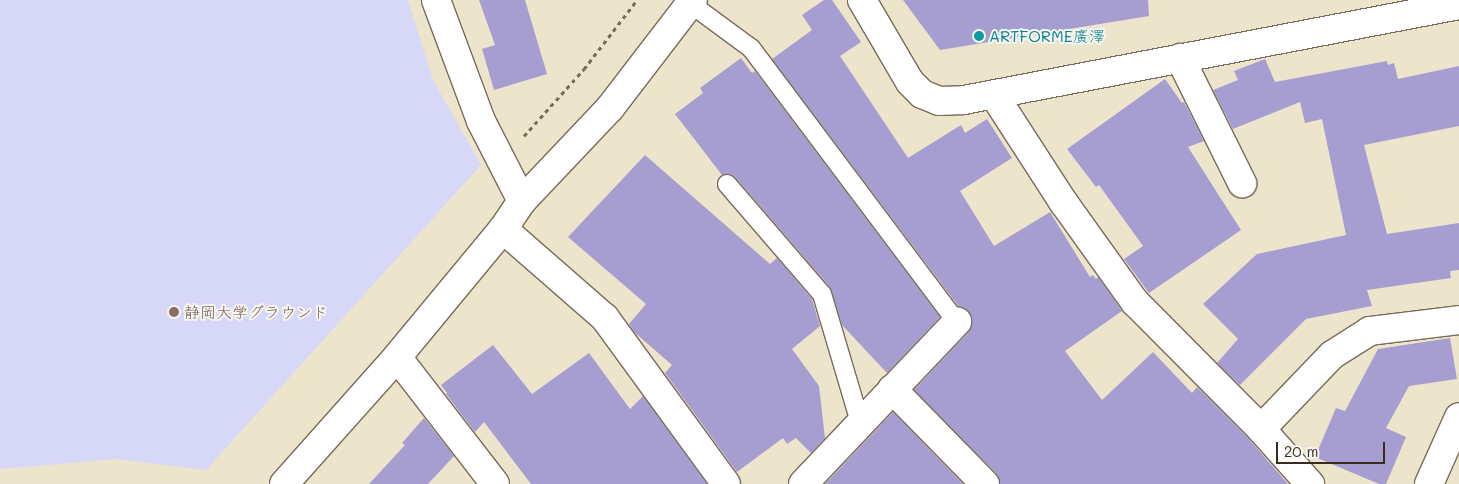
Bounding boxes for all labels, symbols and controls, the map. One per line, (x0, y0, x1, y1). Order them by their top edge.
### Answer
place label: ARTFORME廣澤 (989, 26, 1105, 46)
marker: ARTFORME廣澤 (973, 30, 985, 42)
place label: 静岡大学グラウンド (184, 302, 328, 322)
marker: 静岡大学グラウンド (168, 306, 180, 318)
scale bar (1279, 432, 1388, 464)
text: 20 m (1284, 441, 1318, 461)

